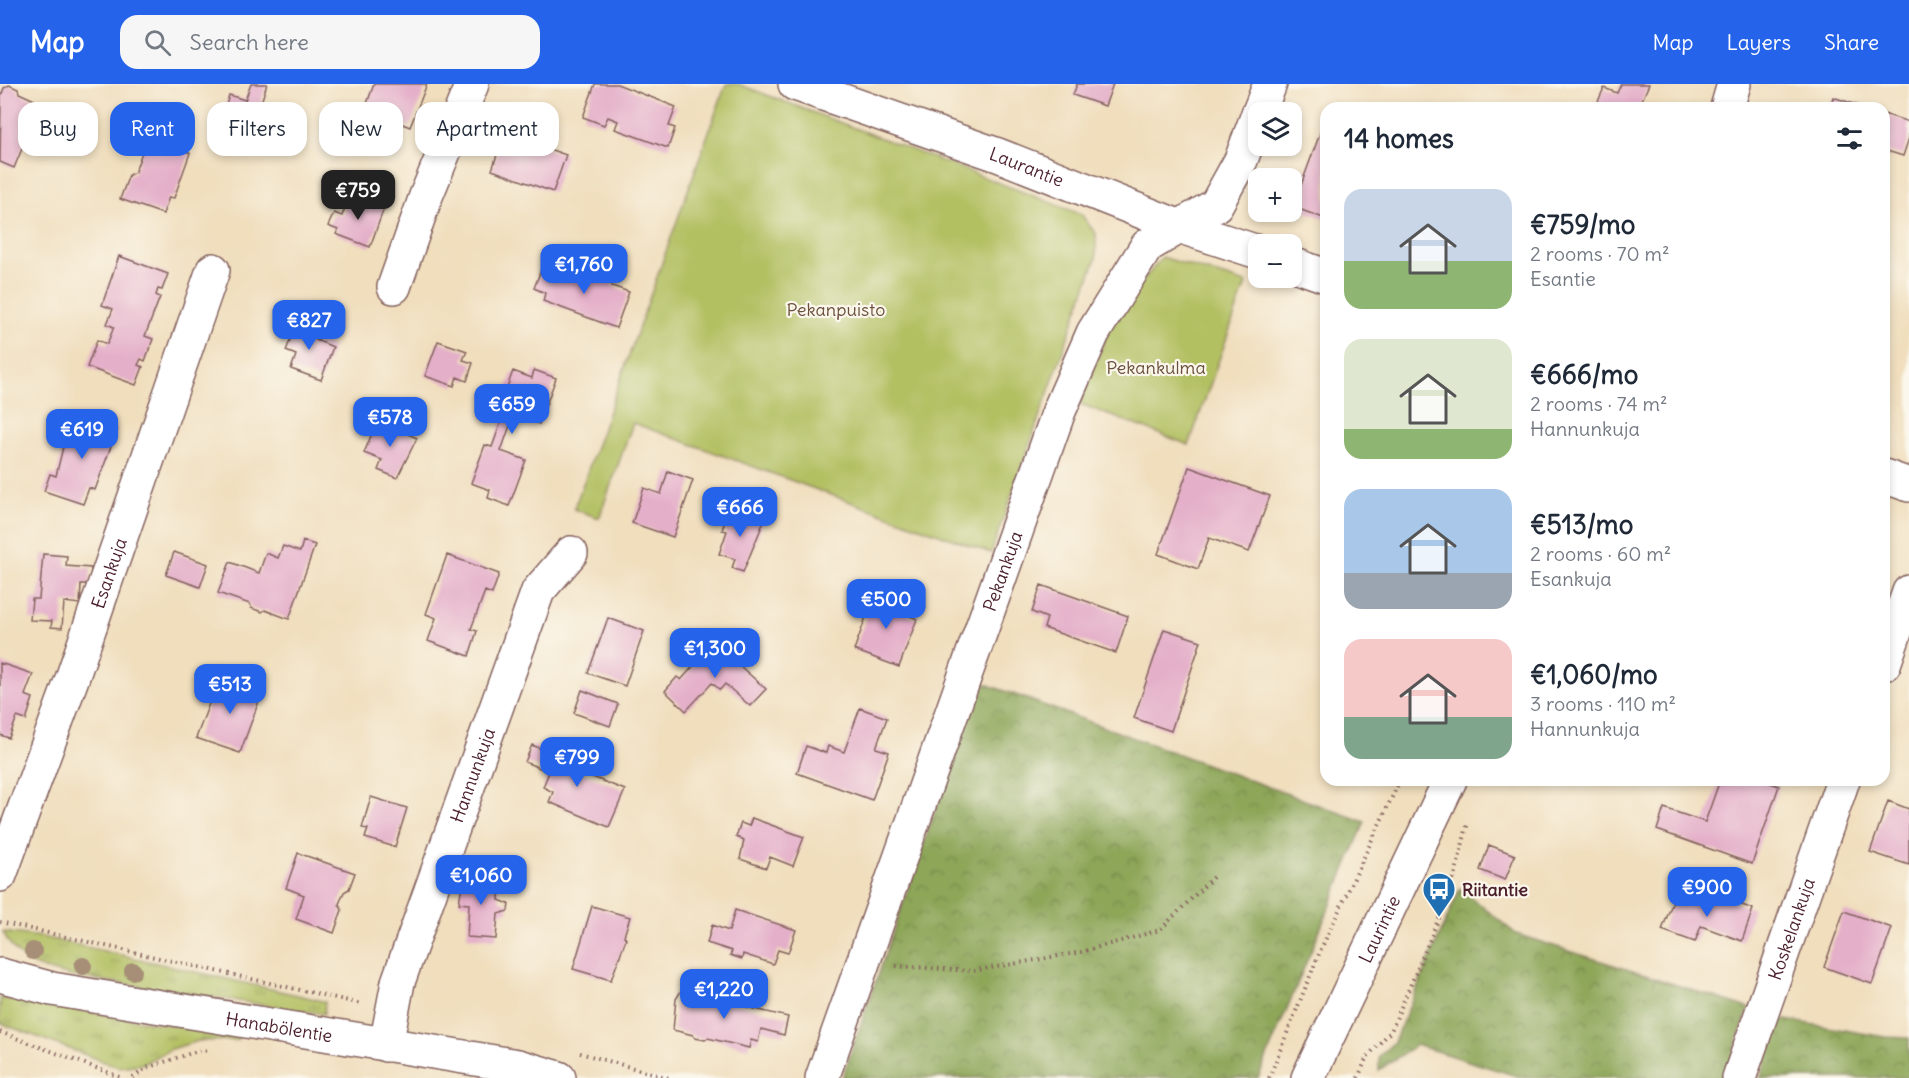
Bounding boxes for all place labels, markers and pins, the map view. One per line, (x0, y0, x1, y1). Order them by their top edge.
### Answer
pin: €759 (322, 170, 394, 221)
pin: €1,760 (535, 244, 633, 295)
pin: €827 (273, 300, 345, 351)
pin: €659 (476, 384, 548, 435)
pin: €578 (354, 397, 426, 448)
pin: €619 (46, 409, 118, 460)
pin: €666 (704, 487, 776, 538)
pin: €500 (850, 579, 922, 630)
pin: €1,300 (666, 628, 764, 679)
pin: €513 (194, 664, 266, 715)
pin: €799 (541, 737, 613, 788)
pin: €1,060 (432, 855, 530, 906)
pin: €900 (1671, 867, 1743, 918)
bus stop icon: Riitantie (1421, 871, 1457, 918)
place label: Riitantie (1462, 878, 1528, 901)
pin: €1,220 (675, 969, 773, 1020)

